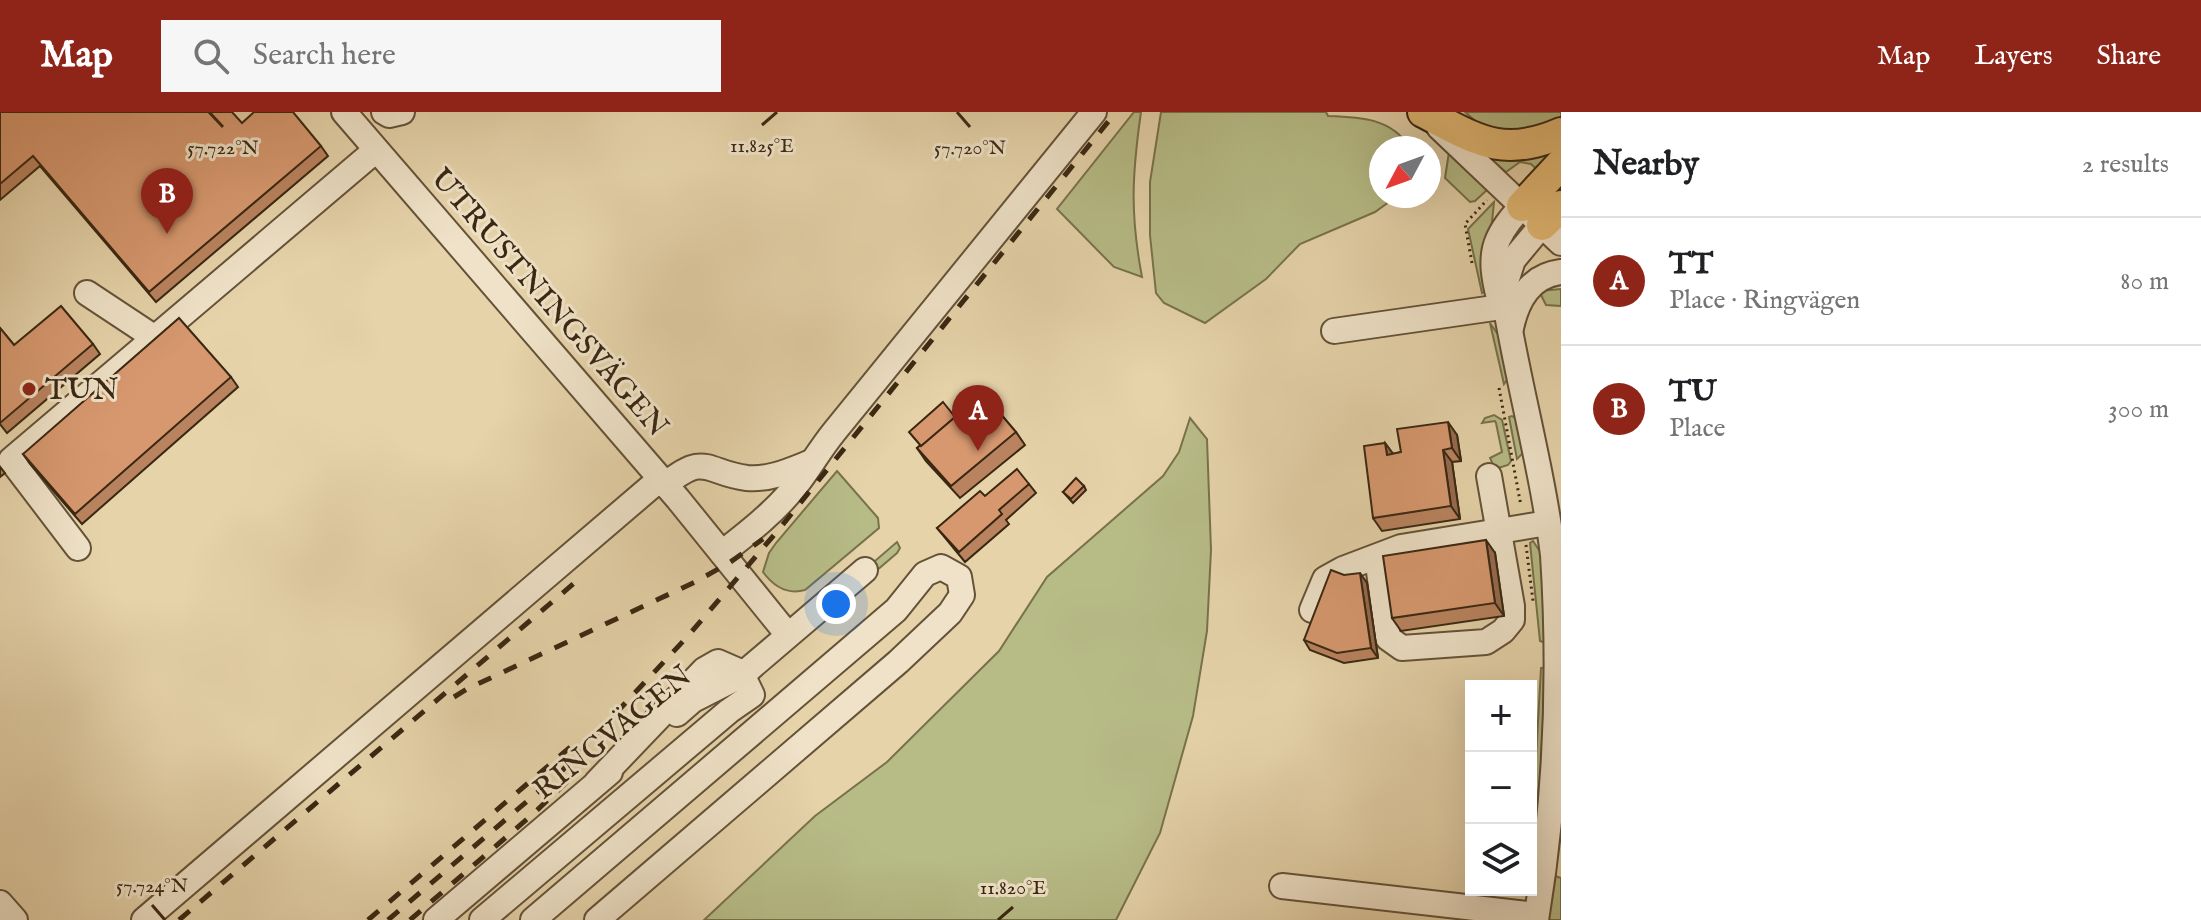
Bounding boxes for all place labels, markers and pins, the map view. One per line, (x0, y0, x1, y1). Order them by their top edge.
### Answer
pin: B (141, 168, 193, 234)
place label: TUN (45, 372, 118, 410)
marker: TUN (20, 380, 38, 398)
pin: A (952, 385, 1004, 451)

